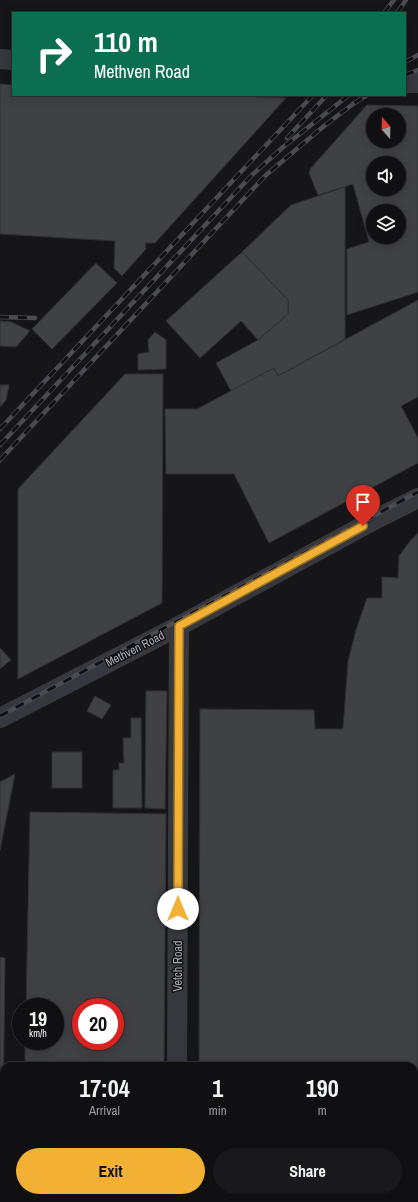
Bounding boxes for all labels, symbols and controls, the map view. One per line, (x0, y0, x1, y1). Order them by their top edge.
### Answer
text: 110 m (94, 23, 158, 61)
icon: right (28, 28, 80, 80)
text: Methven Road (94, 59, 190, 84)
north arrow (366, 108, 406, 148)
map controls (366, 108, 406, 244)
button: sound (366, 156, 406, 196)
button: layers (366, 204, 406, 244)
pin (346, 485, 380, 526)
icon: arrive (352, 491, 374, 513)
street label: Methven Road (103, 627, 167, 671)
position arrow (157, 888, 199, 930)
street label: Vetch Road (170, 941, 186, 991)
speed limit sign: 20 (72, 998, 124, 1050)
text: 19 (29, 1005, 47, 1032)
text: km/h (29, 1027, 47, 1040)
text: 17:04 (79, 1072, 130, 1104)
text: 1 (212, 1072, 223, 1104)
text: 190 (306, 1072, 339, 1104)
text: Arrival (89, 1102, 120, 1119)
text: min (209, 1102, 227, 1119)
text: m (318, 1102, 327, 1119)
button: Exit (16, 1148, 205, 1194)
button: Share (213, 1148, 402, 1194)

